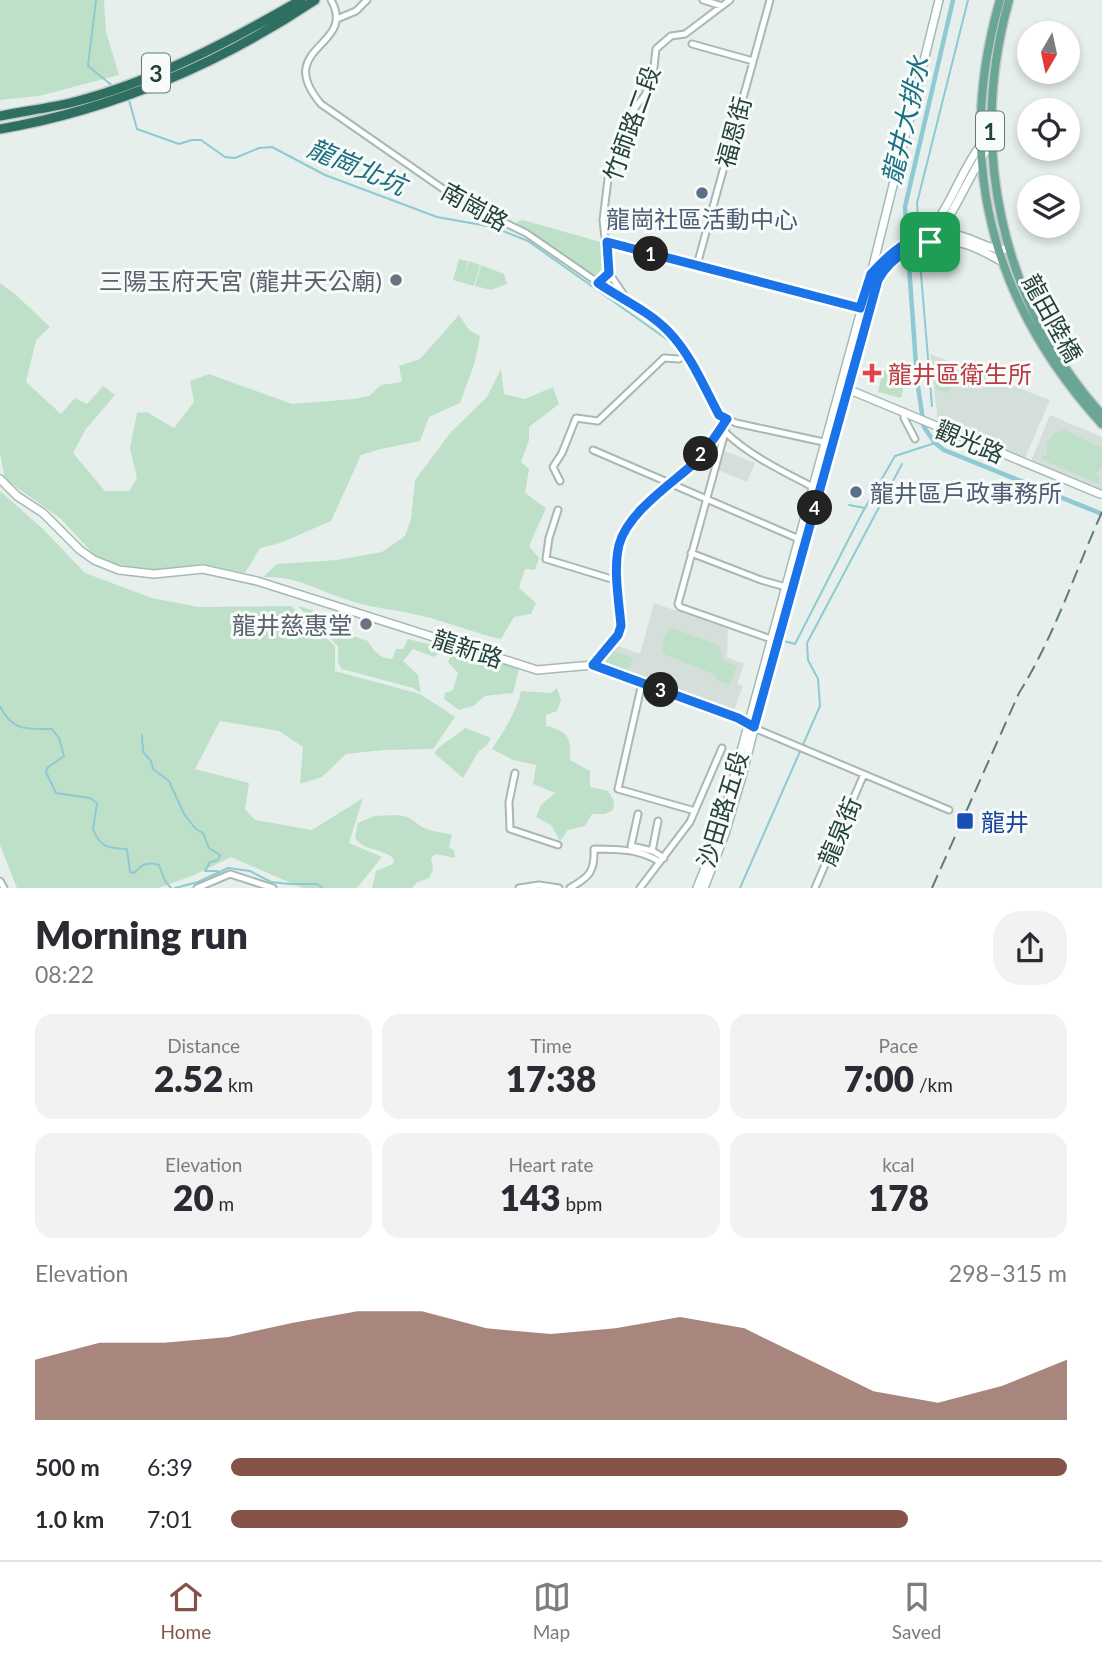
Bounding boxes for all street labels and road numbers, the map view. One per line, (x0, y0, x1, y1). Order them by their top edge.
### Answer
road number: 3 (142, 54, 170, 92)
street label: 竹師路二段 (597, 62, 665, 184)
street label: 福恩街 (710, 93, 756, 171)
road number: 1 (976, 112, 1004, 150)
street label: 南崗路 (436, 176, 514, 236)
street label: 龍田陸橋 (1017, 269, 1089, 367)
street label: 觀光路 (931, 414, 1009, 468)
street label: 龍新路 (429, 623, 507, 673)
street label: 沙田路五段 (691, 747, 753, 871)
street label: 龍泉街 (812, 792, 866, 870)

